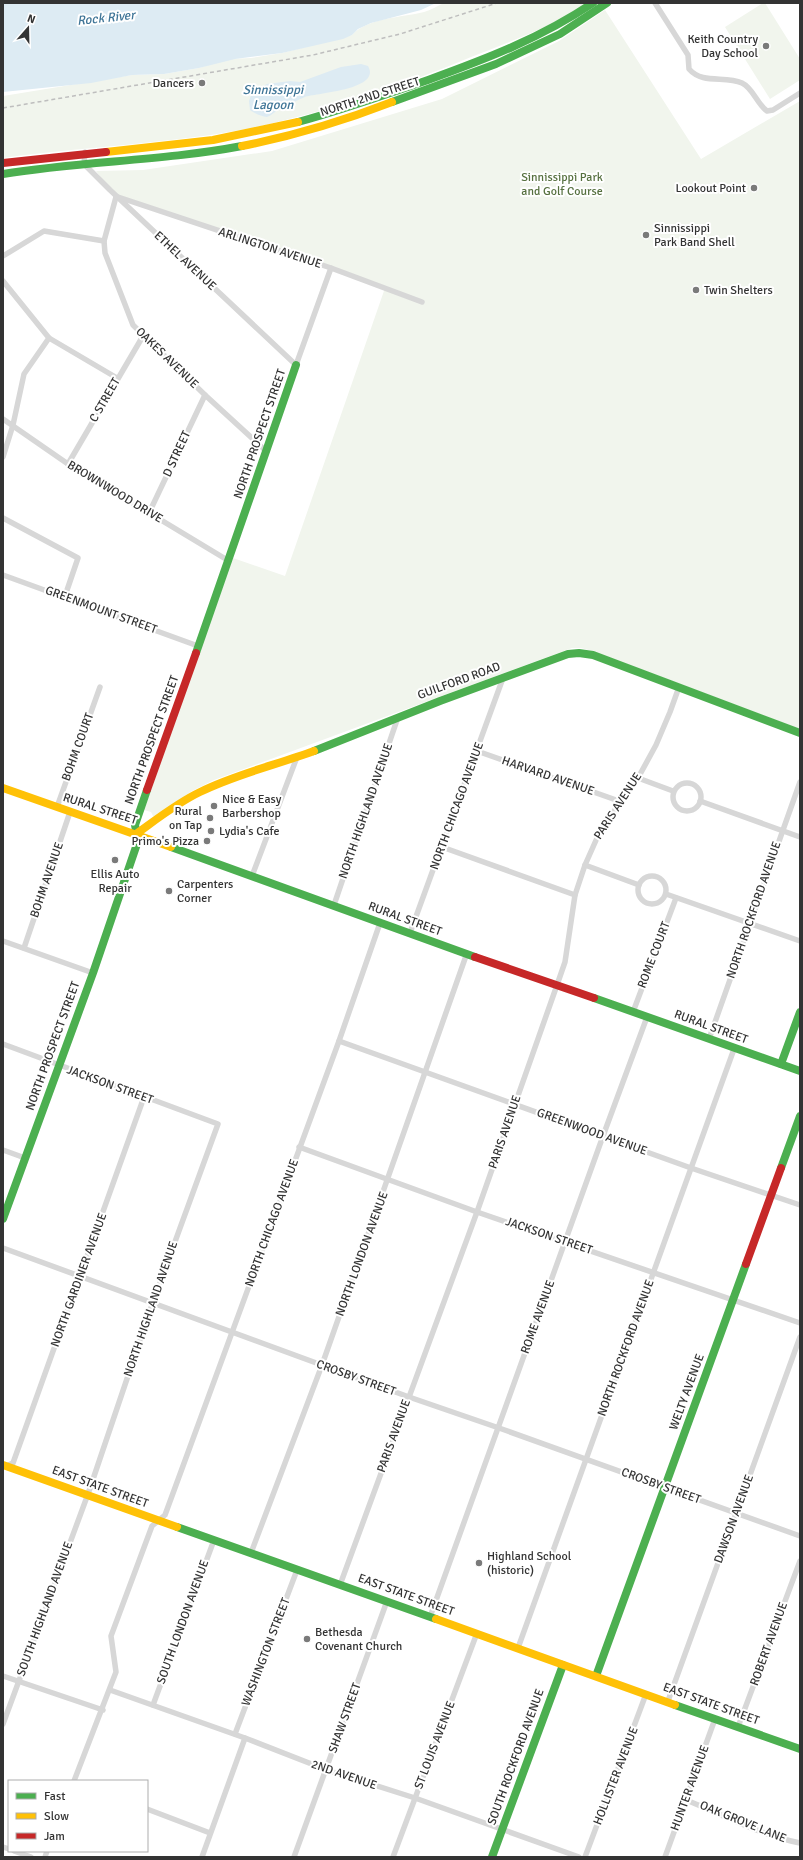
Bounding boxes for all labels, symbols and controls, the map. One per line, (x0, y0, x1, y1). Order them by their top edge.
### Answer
water label: Rock River (76, 7, 138, 29)
north arrow (8, 8, 48, 48)
text: N (25, 12, 37, 26)
place label: Keith Country Day School (687, 32, 758, 61)
marker: Keith Country Day School (761, 41, 771, 51)
street label: NORTH 2ND STREET (318, 74, 422, 120)
place label: Dancers (152, 76, 194, 91)
marker: Dancers (197, 78, 207, 88)
water label: Sinnissippi Lagoon (243, 82, 305, 113)
park label: Sinnissippi Park and Golf Course (521, 170, 603, 199)
place label: Lookout Point (675, 181, 746, 196)
marker: Lookout Point (749, 183, 759, 193)
place label: Sinnissippi Park Band Shell (654, 221, 735, 250)
street label: ARLINGTON AVENUE (216, 224, 324, 272)
street label: ETHEL AVENUE (151, 228, 219, 294)
marker: Sinnissippi Park Band Shell (641, 230, 651, 240)
place label: Twin Shelters (704, 283, 773, 298)
marker: Twin Shelters (691, 285, 701, 295)
street label: OAKES AVENUE (132, 324, 202, 392)
street label: NORTH PROSPECT STREET (231, 367, 289, 501)
street label: C STREET (86, 375, 124, 425)
street label: D STREET (160, 428, 194, 480)
street label: BROWNWOOD DRIVE (64, 457, 166, 527)
street label: GREENMOUNT STREET (43, 583, 159, 637)
street label: GUILFORD ROAD (416, 659, 503, 703)
street label: NORTH PROSPECT STREET (122, 673, 182, 807)
street label: BOHM COURT (59, 711, 97, 783)
street label: NORTH CHICAGO AVENUE (427, 740, 487, 872)
street label: NORTH HIGHLAND AVENUE (336, 741, 396, 881)
street label: HARVARD AVENUE (500, 753, 597, 799)
street label: PARIS AVENUE (591, 770, 645, 842)
street label: RURAL STREET (61, 790, 139, 828)
place label: Nice & Easy Barbershop (222, 792, 282, 821)
marker: Nice & Easy Barbershop (209, 801, 219, 811)
place label: Rural on Tap (169, 804, 202, 833)
marker: Rural on Tap (205, 813, 215, 823)
place label: Lydia's Cafe (219, 824, 279, 839)
marker: Lydia's Cafe (206, 826, 216, 836)
place label: Primo's Pizza (131, 834, 199, 849)
marker: Primo's Pizza (202, 836, 212, 846)
street label: NORTH ROCKFORD AVENUE (723, 839, 785, 981)
street label: BOHM AVENUE (27, 840, 67, 920)
marker: Ellis Auto Repair (110, 855, 120, 865)
place label: Ellis Auto Repair (91, 867, 139, 896)
place label: Carpenters Corner (177, 877, 233, 906)
marker: Carpenters Corner (164, 886, 174, 896)
street label: RURAL STREET (366, 899, 444, 939)
street label: ROME COURT (634, 920, 674, 990)
street label: NORTH PROSPECT STREET (23, 979, 83, 1113)
street label: RURAL STREET (672, 1007, 750, 1047)
street label: JACKSON STREET (65, 1062, 155, 1108)
street label: PARIS AVENUE (485, 1093, 525, 1171)
street label: GREENWOOD AVENUE (535, 1105, 649, 1159)
street label: NORTH CHICAGO AVENUE (242, 1157, 302, 1289)
street label: NORTH LONDON AVENUE (332, 1189, 392, 1318)
street label: NORTH GARDINER AVENUE (48, 1211, 110, 1349)
street label: JACKSON STREET (504, 1214, 595, 1258)
street label: NORTH HIGHLAND AVENUE (121, 1239, 181, 1379)
street label: NORTH ROCKFORD AVENUE (594, 1277, 658, 1418)
street label: ROME AVENUE (518, 1278, 558, 1356)
street label: WELTY AVENUE (666, 1352, 708, 1432)
street label: CROSBY STREET (314, 1357, 398, 1399)
street label: PARIS AVENUE (374, 1397, 414, 1475)
street label: EAST STATE STREET (50, 1463, 150, 1511)
street label: CROSBY STREET (619, 1465, 703, 1507)
street label: DAWSON AVENUE (711, 1472, 757, 1565)
street label: SOUTH HIGHLAND AVENUE (14, 1539, 76, 1678)
place label: Highland School (historic) (487, 1549, 572, 1578)
street label: SOUTH LONDON AVENUE (154, 1558, 213, 1686)
marker: Highland School (historic) (474, 1558, 484, 1568)
street label: EAST STATE STREET (356, 1571, 456, 1619)
street label: WASHINGTON STREET (238, 1596, 294, 1708)
street label: ROBERT AVENUE (747, 1600, 791, 1688)
place label: Bethesda Covenant Church (315, 1625, 402, 1654)
marker: Bethesda Covenant Church (302, 1634, 312, 1644)
street label: EAST STATE STREET (661, 1680, 761, 1728)
street label: SHAW STREET (325, 1681, 365, 1755)
street label: SOUTH ROCKFORD AVENUE (484, 1687, 548, 1827)
street label: ST LOUIS AVENUE (411, 1699, 459, 1791)
street label: HOLLISTER AVENUE (590, 1725, 642, 1827)
street label: HUNTER AVENUE (668, 1743, 713, 1833)
street label: 2ND AVENUE (309, 1757, 379, 1793)
legend (8, 1780, 148, 1852)
text: Fast (44, 1789, 65, 1804)
street label: OAK GROVE LANE (697, 1798, 789, 1846)
text: Slow (44, 1809, 69, 1824)
text: Jam (44, 1829, 65, 1844)

